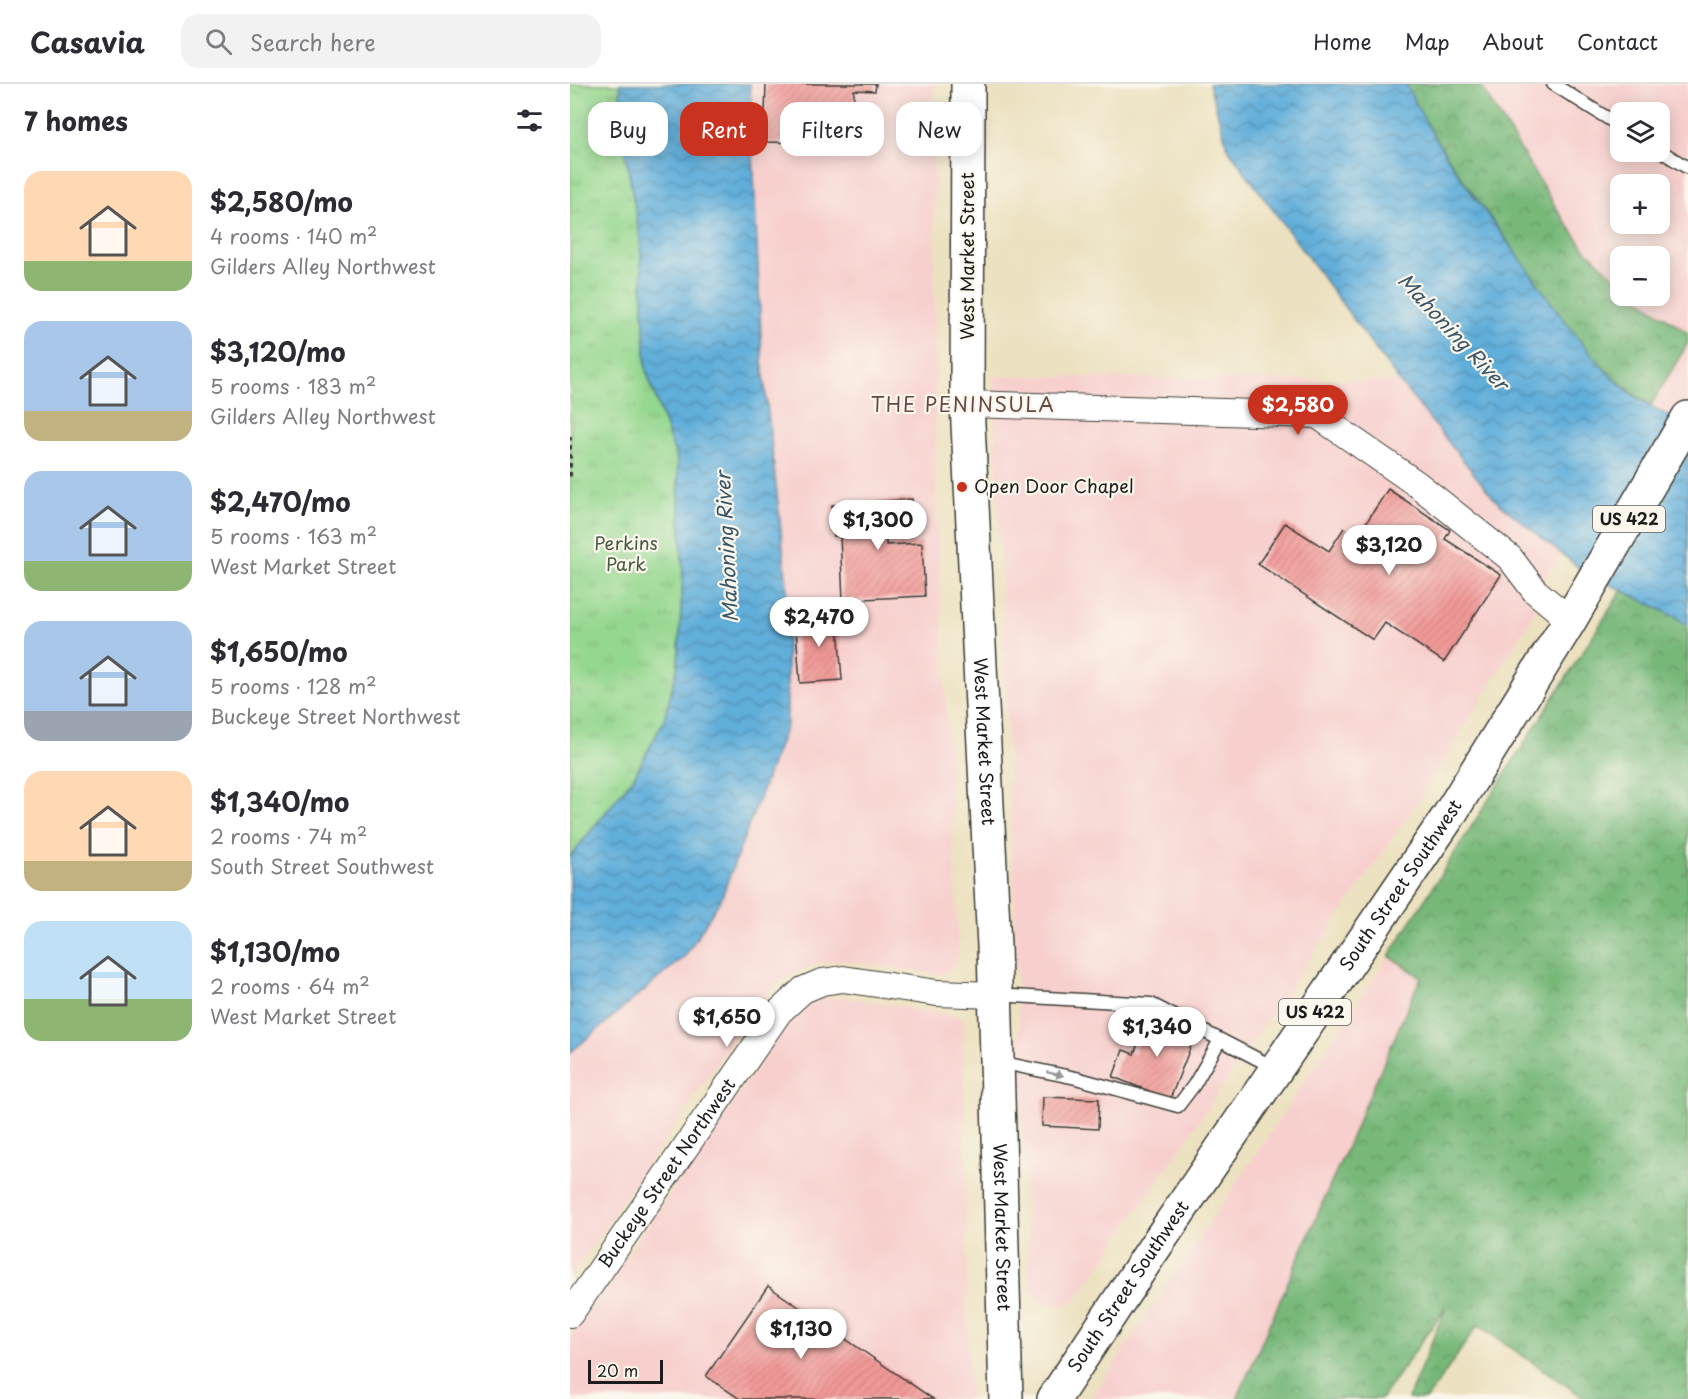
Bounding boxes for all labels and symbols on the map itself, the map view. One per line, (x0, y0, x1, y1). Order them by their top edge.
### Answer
street label: West Market Street (953, 172, 980, 340)
water label: Mahoning River (1391, 266, 1518, 399)
pin: $2,580 (1249, 385, 1347, 436)
district label: THE PENINSULA (871, 389, 1055, 419)
water label: Mahoning River (707, 468, 745, 623)
place label: Open Door Chapel (974, 472, 1134, 499)
marker: Open Door Chapel (955, 480, 969, 494)
pin: $1,300 (829, 500, 927, 551)
road number: US 422 (1593, 506, 1665, 532)
pin: $3,120 (1340, 525, 1438, 576)
park label: Perkins Park (594, 529, 658, 577)
pin: $2,470 (770, 597, 868, 648)
street label: West Market Street (968, 657, 1003, 826)
street label: South Street Southwest (1332, 794, 1468, 976)
pin: $1,650 (678, 997, 776, 1048)
road number: US 422 (1279, 999, 1351, 1025)
pin: $1,340 (1108, 1007, 1206, 1058)
one-way arrow (1046, 1070, 1065, 1079)
street label: Buckeye Street Northwest (591, 1072, 741, 1273)
street label: West Market Street (987, 1143, 1019, 1311)
street label: South Street Southwest (1060, 1194, 1195, 1377)
pin: $1,130 (752, 1309, 850, 1360)
scale bar (588, 1357, 663, 1384)

